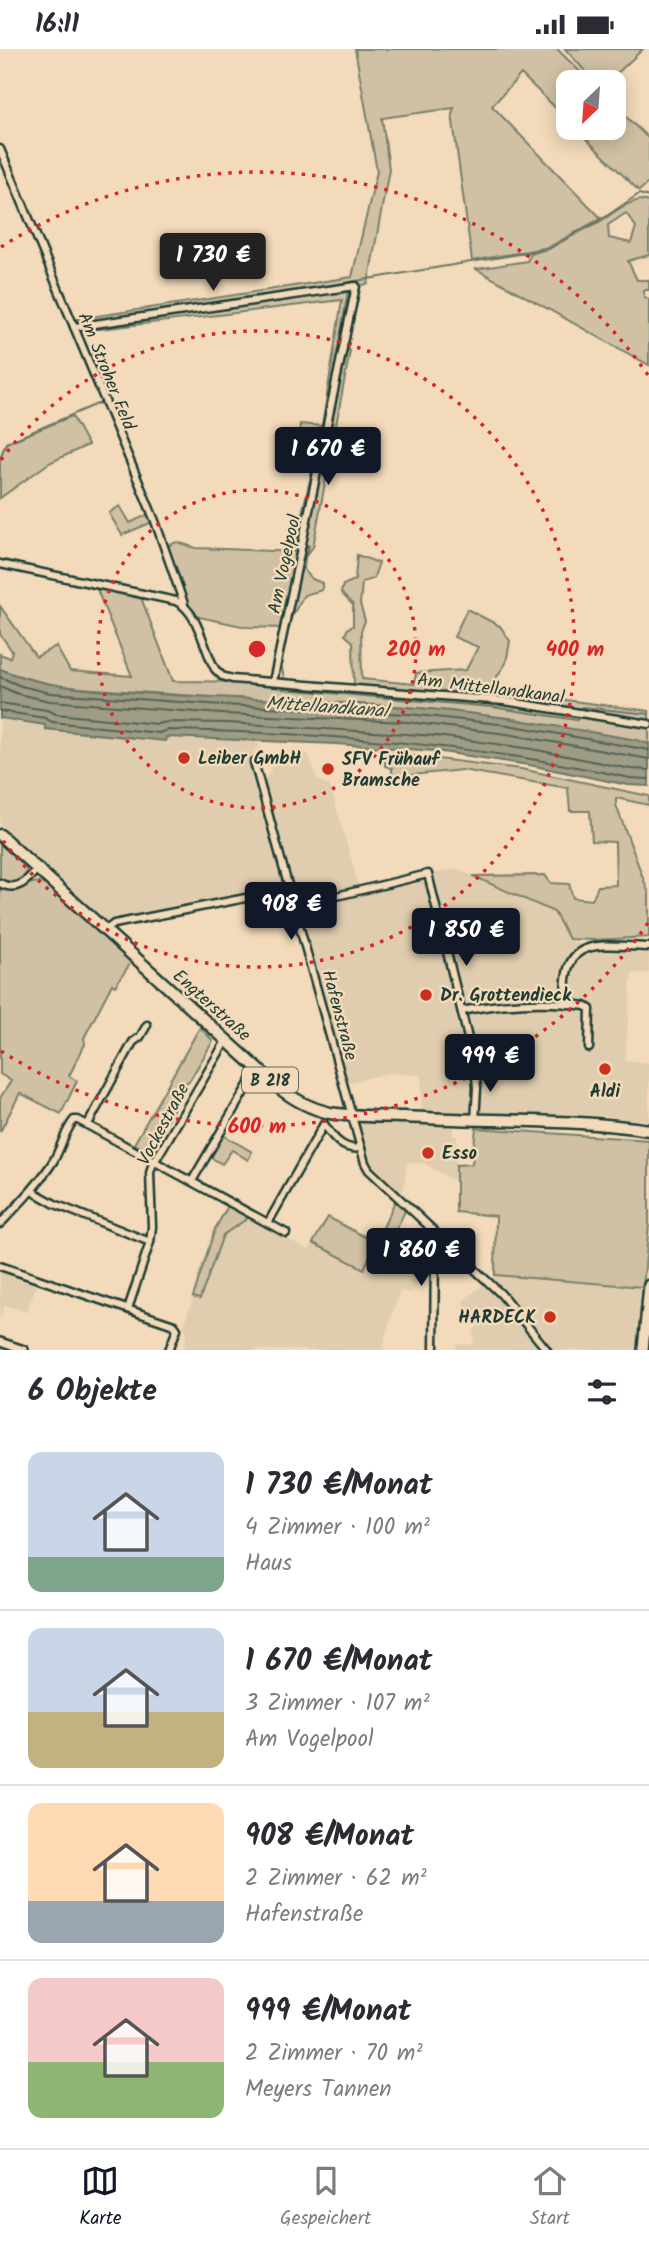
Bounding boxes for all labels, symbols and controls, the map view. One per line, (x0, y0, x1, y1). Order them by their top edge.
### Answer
text: 16:11 (35, 4, 79, 46)
north arrow (556, 70, 626, 140)
map controls (556, 70, 626, 140)
pin: 1 730 € (148, 233, 278, 293)
text: 1 730 € (176, 238, 250, 274)
street label: Am Stroher Feld (69, 308, 143, 436)
pin: 1 670 € (263, 427, 393, 487)
text: 1 670 € (291, 432, 365, 468)
street label: Am Vogelpool (261, 512, 310, 617)
text: 200 m (386, 634, 446, 667)
text: 400 m (546, 634, 604, 667)
centre of rings (245, 637, 269, 661)
street label: Am Mittellandkanal (416, 666, 567, 713)
water label: Mittellandkanal (265, 689, 392, 727)
place label: Leiber GmbH (198, 745, 301, 774)
place label: SFV Frühauf Bramsche (342, 746, 441, 796)
marker: Leiber GmbH (176, 750, 192, 766)
marker: SFV Frühauf Bramsche (320, 761, 336, 777)
pin: 908 € (242, 883, 340, 942)
text: 908 € (261, 887, 321, 923)
pin: 1 850 € (401, 909, 531, 968)
text: 1 850 € (428, 913, 504, 949)
street label: Engterstraße (165, 963, 257, 1049)
street label: Hafenstraße (313, 967, 365, 1064)
place label: Dr. Grottendieck (440, 982, 572, 1011)
marker: Dr. Grottendieck (418, 987, 434, 1003)
pin: 999 € (441, 1035, 539, 1094)
text: 999 € (461, 1039, 519, 1075)
marker: Aldi (597, 1061, 613, 1077)
road number: B 218 (242, 1067, 298, 1093)
street label: Vockestraße (130, 1078, 198, 1171)
place label: Aldi (590, 1078, 621, 1107)
text: 600 m (228, 1111, 286, 1144)
place label: Esso (442, 1140, 477, 1169)
marker: Esso (420, 1145, 436, 1161)
pin: 1 860 € (356, 1229, 486, 1288)
text: 1 860 € (382, 1233, 460, 1269)
place label: HARDECK (458, 1304, 536, 1333)
marker: HARDECK (542, 1309, 558, 1325)
text: 6 Objekte (28, 1368, 157, 1416)
icon: filters (583, 1373, 621, 1411)
text: 1 730 €/Monat (245, 1462, 432, 1510)
icon: home (84, 1480, 168, 1564)
text: 4 Zimmer · 100 m² (245, 1510, 430, 1546)
text: Haus (245, 1546, 292, 1582)
text: 1 670 €/Monat (245, 1638, 432, 1686)
icon: home (84, 1656, 168, 1740)
text: 3 Zimmer · 107 m² (245, 1686, 430, 1722)
text: Am Vogelpool (245, 1722, 374, 1758)
text: 908 €/Monat (245, 1813, 414, 1861)
icon: home (84, 1831, 168, 1915)
text: 2 Zimmer · 62 m² (245, 1861, 427, 1897)
text: Hafenstraße (245, 1897, 363, 1933)
text: 999 €/Monat (245, 1988, 411, 2036)
icon: home (84, 2006, 168, 2090)
text: 2 Zimmer · 70 m² (245, 2036, 423, 2072)
text: Meyers Tannen (245, 2072, 392, 2108)
tab: Karte (79, 2162, 122, 2234)
tab: Gespeichert (280, 2162, 371, 2234)
tab: Start (530, 2162, 570, 2234)

